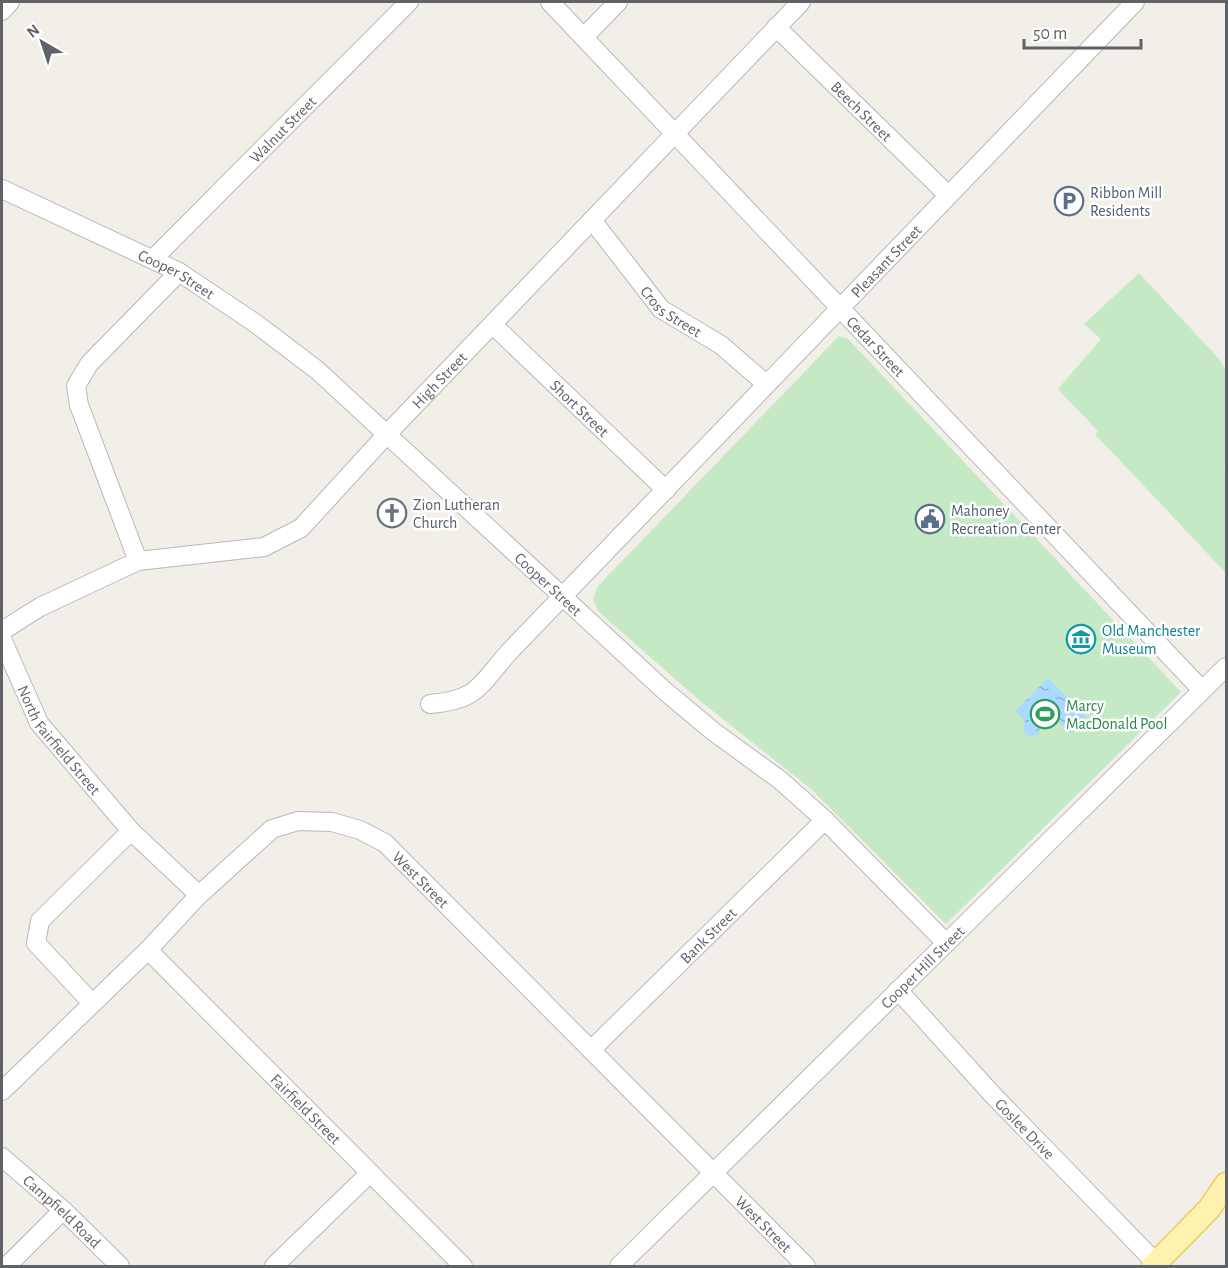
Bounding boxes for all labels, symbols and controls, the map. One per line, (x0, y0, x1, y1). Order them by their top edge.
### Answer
north arrow (12, 12, 72, 72)
scale bar (1024, 12, 1141, 50)
text: N (24, 21, 43, 41)
text: 50 m (1033, 25, 1067, 43)
street label: Beech Street (828, 79, 895, 145)
street label: Walnut Street (247, 93, 319, 166)
parking icon: Ribbon Mill Residents (1053, 185, 1085, 217)
place label: Ribbon Mill Residents (1090, 185, 1162, 219)
street label: Pleasant Street (848, 222, 925, 301)
street label: Cooper Street (135, 247, 217, 302)
street label: Cross Street (637, 283, 704, 340)
street label: Cedar Street (843, 313, 907, 380)
street label: High Street (409, 349, 470, 412)
street label: Short Street (547, 377, 611, 440)
church icon: Zion Lutheran Church (376, 497, 408, 529)
place label: Zion Lutheran Church (413, 497, 500, 531)
public building icon: Mahoney Recreation Center (914, 503, 946, 535)
place label: Mahoney Recreation Center (951, 503, 1062, 537)
street label: Cooper Street (511, 550, 585, 619)
museum icon: Old Manchester Museum (1065, 623, 1097, 655)
place label: Old Manchester Museum (1102, 623, 1201, 657)
street label: North Fairfield Street (14, 683, 103, 798)
sports icon: Marcy MacDonald Pool (1029, 698, 1061, 730)
place label: Marcy MacDonald Pool (1066, 698, 1167, 732)
street label: West Street (389, 849, 452, 911)
street label: Bank Street (677, 905, 740, 967)
street label: Cooper Hill Street (878, 923, 968, 1012)
street label: Fairfield Street (267, 1071, 344, 1148)
street label: Goslee Drive (992, 1096, 1057, 1162)
street label: Campfield Road (20, 1172, 103, 1251)
street label: West Street (732, 1193, 794, 1256)

